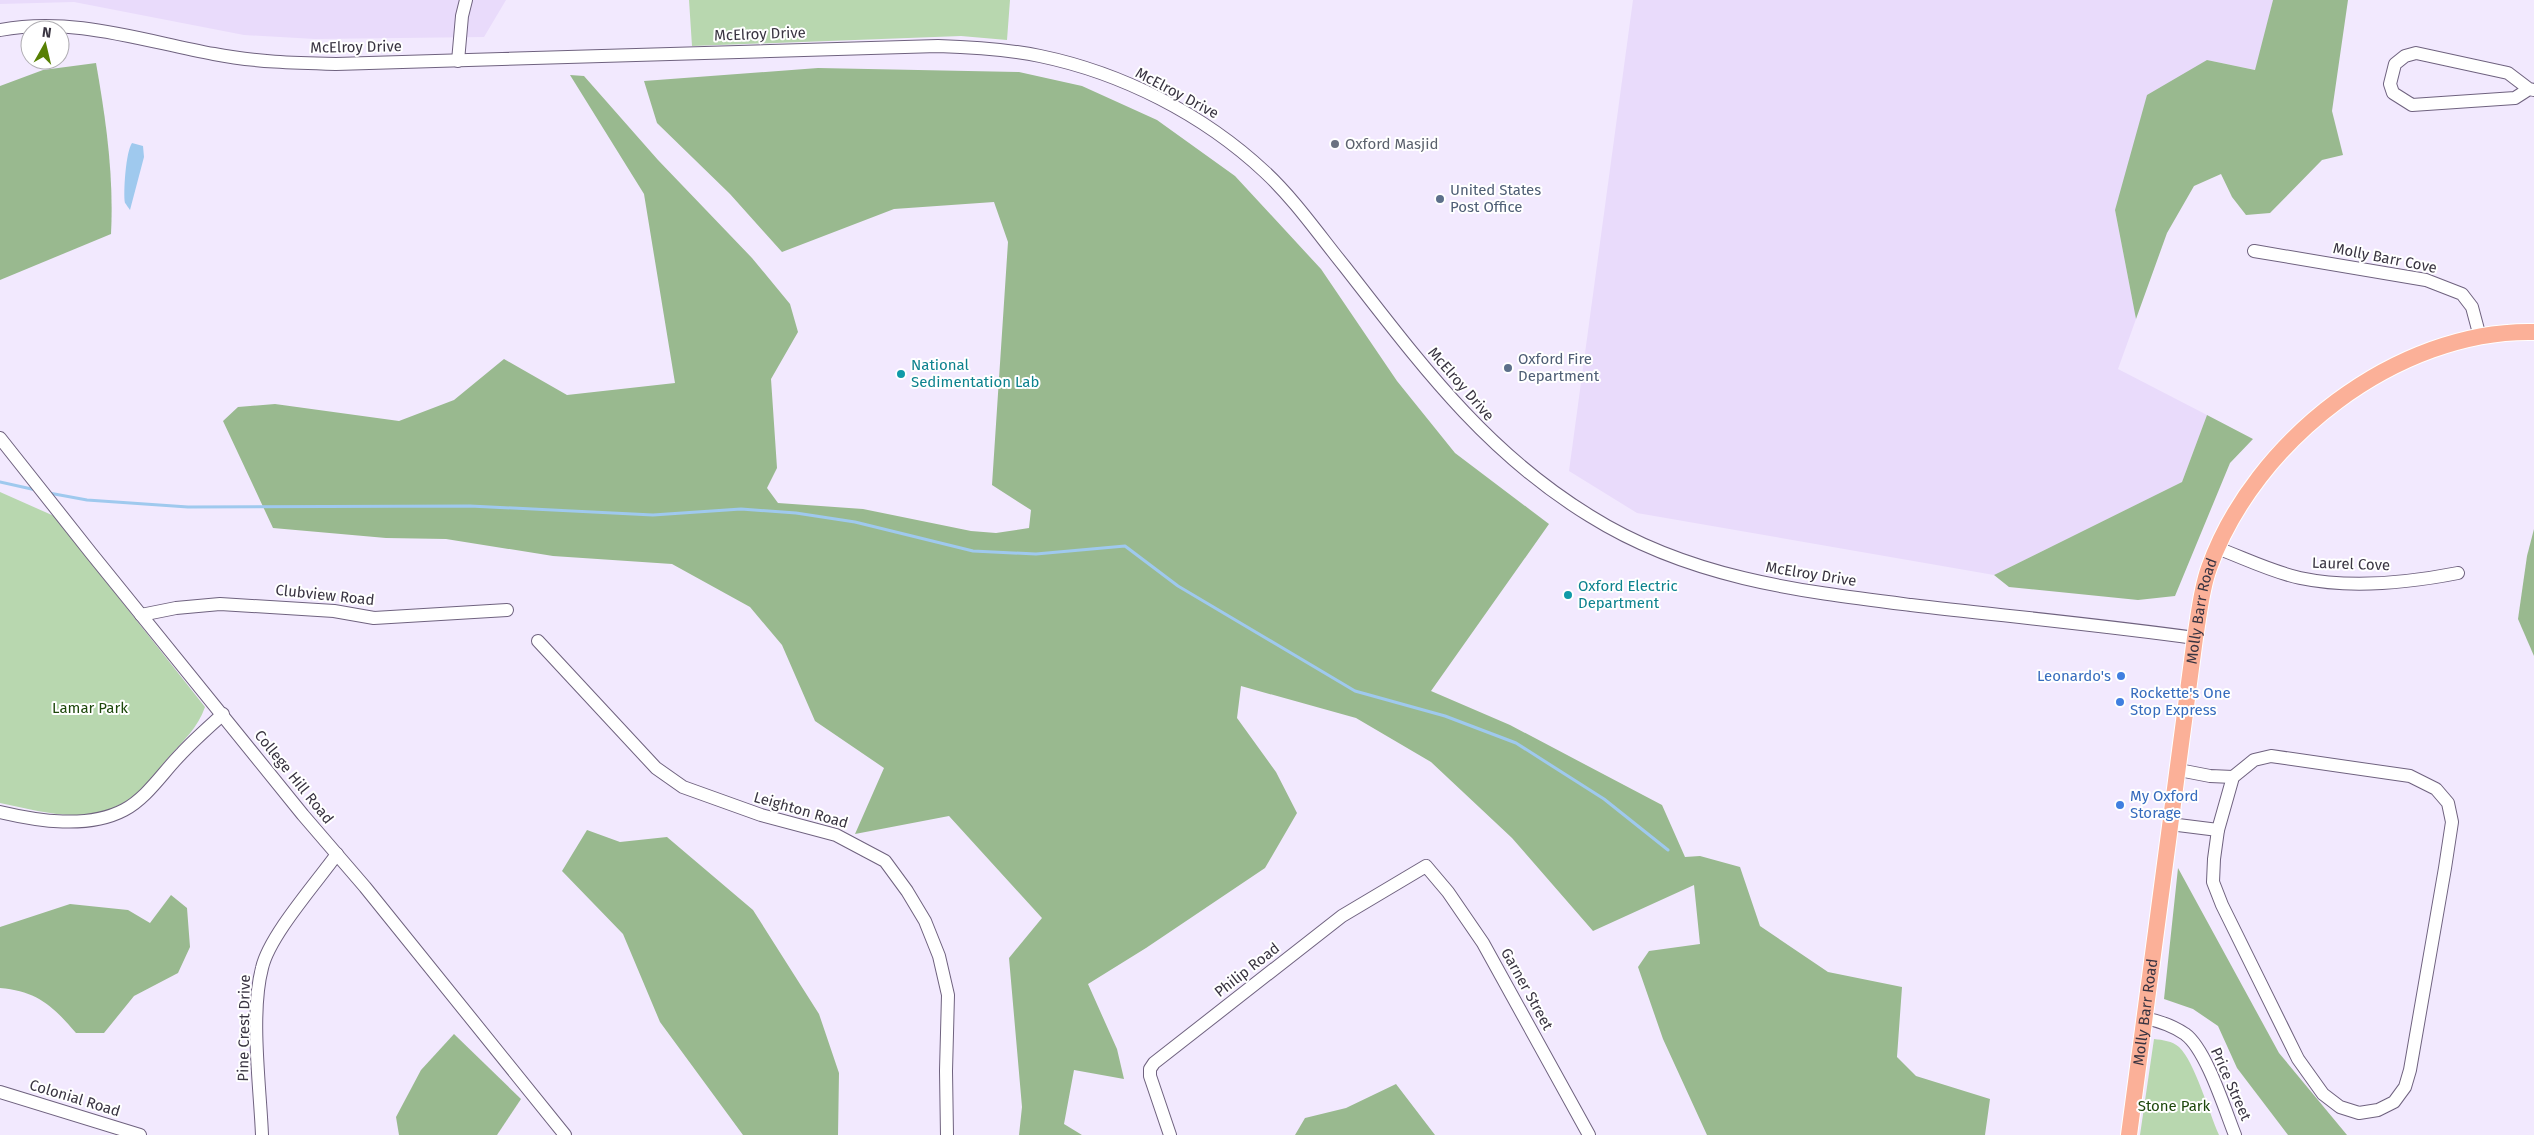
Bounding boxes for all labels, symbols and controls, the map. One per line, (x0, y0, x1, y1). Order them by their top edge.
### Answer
north arrow (20, 20, 70, 70)
street label: McElroy Drive (714, 23, 806, 45)
text: N (41, 24, 53, 42)
street label: McElroy Drive (310, 37, 402, 57)
street label: McElroy Drive (1132, 64, 1222, 122)
place label: Oxford Masjid (1345, 135, 1439, 153)
marker: Oxford Masjid (1329, 138, 1341, 150)
place label: United States Post Office (1450, 181, 1541, 216)
marker: United States Post Office (1434, 193, 1446, 205)
street label: Molly Barr Cove (2331, 239, 2439, 277)
street label: McElroy Drive (1424, 343, 1498, 425)
place label: Oxford Fire Department (1518, 350, 1600, 385)
place label: National Sedimentation Lab (911, 356, 1039, 391)
marker: Oxford Fire Department (1502, 362, 1514, 374)
marker: National Sedimentation Lab (895, 368, 907, 380)
street label: Laurel Cove (2312, 554, 2390, 574)
street label: Molly Barr Road (2183, 555, 2221, 665)
street label: McElroy Drive (1764, 558, 1858, 590)
place label: Oxford Electric Department (1578, 577, 1678, 612)
street label: Clubview Road (275, 581, 375, 609)
marker: Oxford Electric Department (1562, 589, 1574, 601)
place label: Leonardo's (2037, 667, 2111, 685)
marker: Leonardo's (2115, 670, 2127, 682)
place label: Rockette's One Stop Express (2130, 684, 2231, 719)
marker: Rockette's One Stop Express (2114, 696, 2126, 708)
park label: Lamar Park (52, 699, 128, 717)
street label: College Hill Road (251, 727, 337, 827)
place label: My Oxford Storage (2130, 787, 2198, 822)
street label: Leighton Road (752, 788, 850, 832)
marker: My Oxford Storage (2114, 799, 2126, 811)
street label: Philip Road (1211, 939, 1283, 1001)
street label: Garner Street (1497, 945, 1557, 1034)
street label: Molly Barr Road (2129, 957, 2161, 1067)
street label: Pine Crest Drive (234, 974, 254, 1082)
street label: Price Street (2207, 1045, 2255, 1124)
street label: Colonial Road (27, 1076, 123, 1120)
park label: Stone Park (2138, 1097, 2211, 1115)

